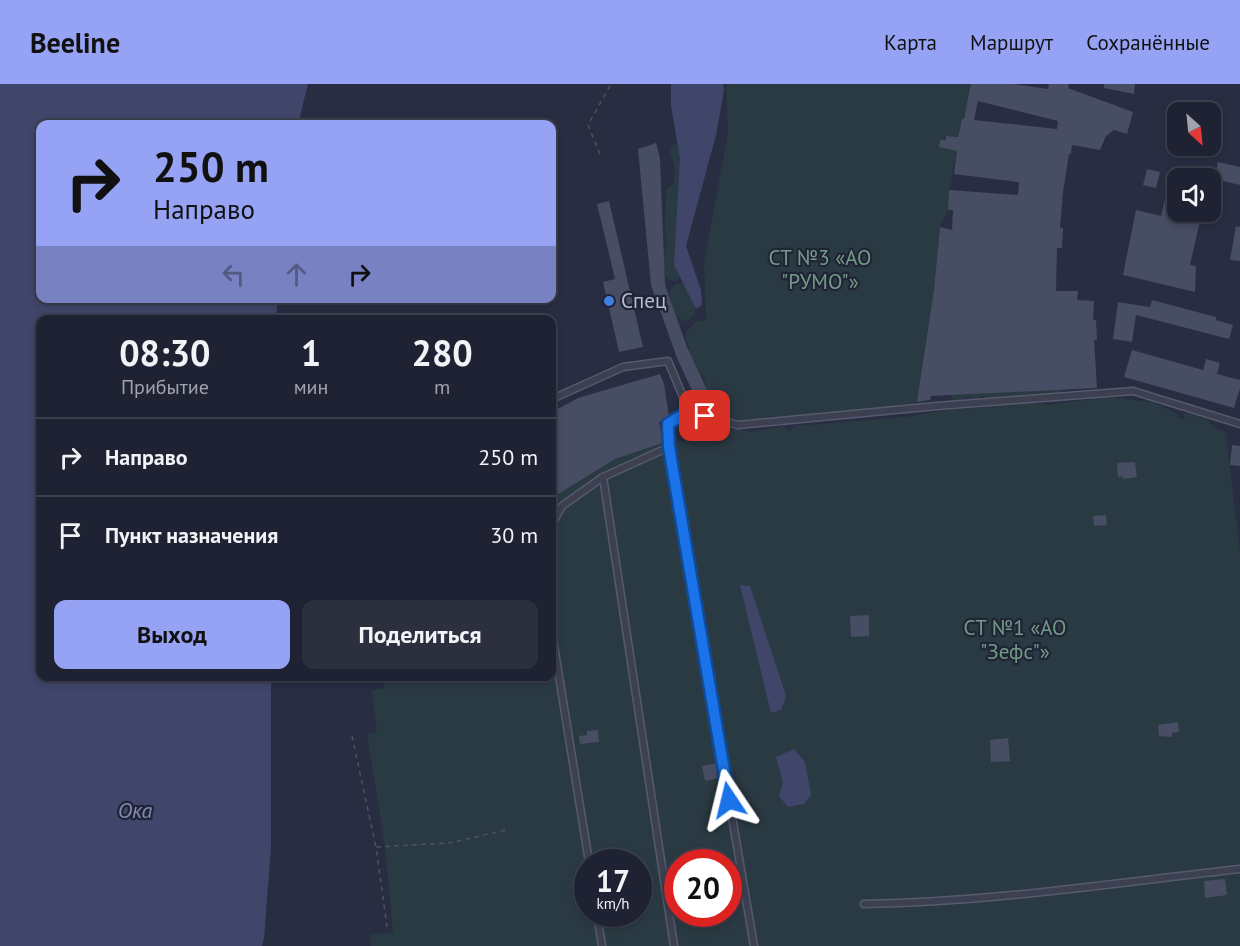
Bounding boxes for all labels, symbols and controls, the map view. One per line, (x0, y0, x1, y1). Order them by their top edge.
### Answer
text: Beeline (30, 24, 120, 61)
text: Карта (884, 29, 937, 56)
text: Маршрут (970, 29, 1053, 56)
text: Сохранённые (1086, 29, 1210, 56)
north arrow (1167, 102, 1221, 156)
map controls (1167, 102, 1221, 222)
text: 250 m (153, 139, 269, 194)
icon: right (54, 144, 132, 222)
button: sound (1167, 168, 1221, 222)
text: Направо (153, 192, 255, 226)
park label: СТ №3 «АО "РУМО"» (769, 244, 871, 295)
icon: left (217, 258, 250, 291)
icon: ahead (280, 258, 313, 291)
icon: right (343, 258, 376, 291)
place label: Спец (621, 287, 667, 314)
marker: Спец (602, 294, 616, 308)
text: 08:30 (119, 329, 211, 376)
text: 1 (301, 329, 321, 376)
text: 280 (412, 329, 473, 376)
text: Прибытие (121, 374, 209, 400)
text: мин (294, 374, 328, 400)
text: m (434, 374, 450, 400)
pin (679, 390, 730, 441)
icon: arrive (688, 399, 721, 432)
icon: right (54, 441, 87, 474)
text: Направо (105, 443, 188, 471)
text: 250 m (478, 443, 538, 471)
icon: arrive (54, 519, 87, 552)
text: Пункт назначения (105, 521, 278, 549)
text: 30 m (490, 521, 538, 549)
button: Выход (54, 600, 290, 669)
button: Поделиться (302, 600, 538, 669)
park label: СТ №1 «АО "Зефс"» (964, 614, 1066, 665)
position arrow (697, 768, 761, 832)
water label: Ока (118, 796, 153, 824)
speed limit sign: 20 (664, 849, 742, 927)
text: 17 (596, 861, 630, 900)
text: km/h (597, 894, 629, 913)

